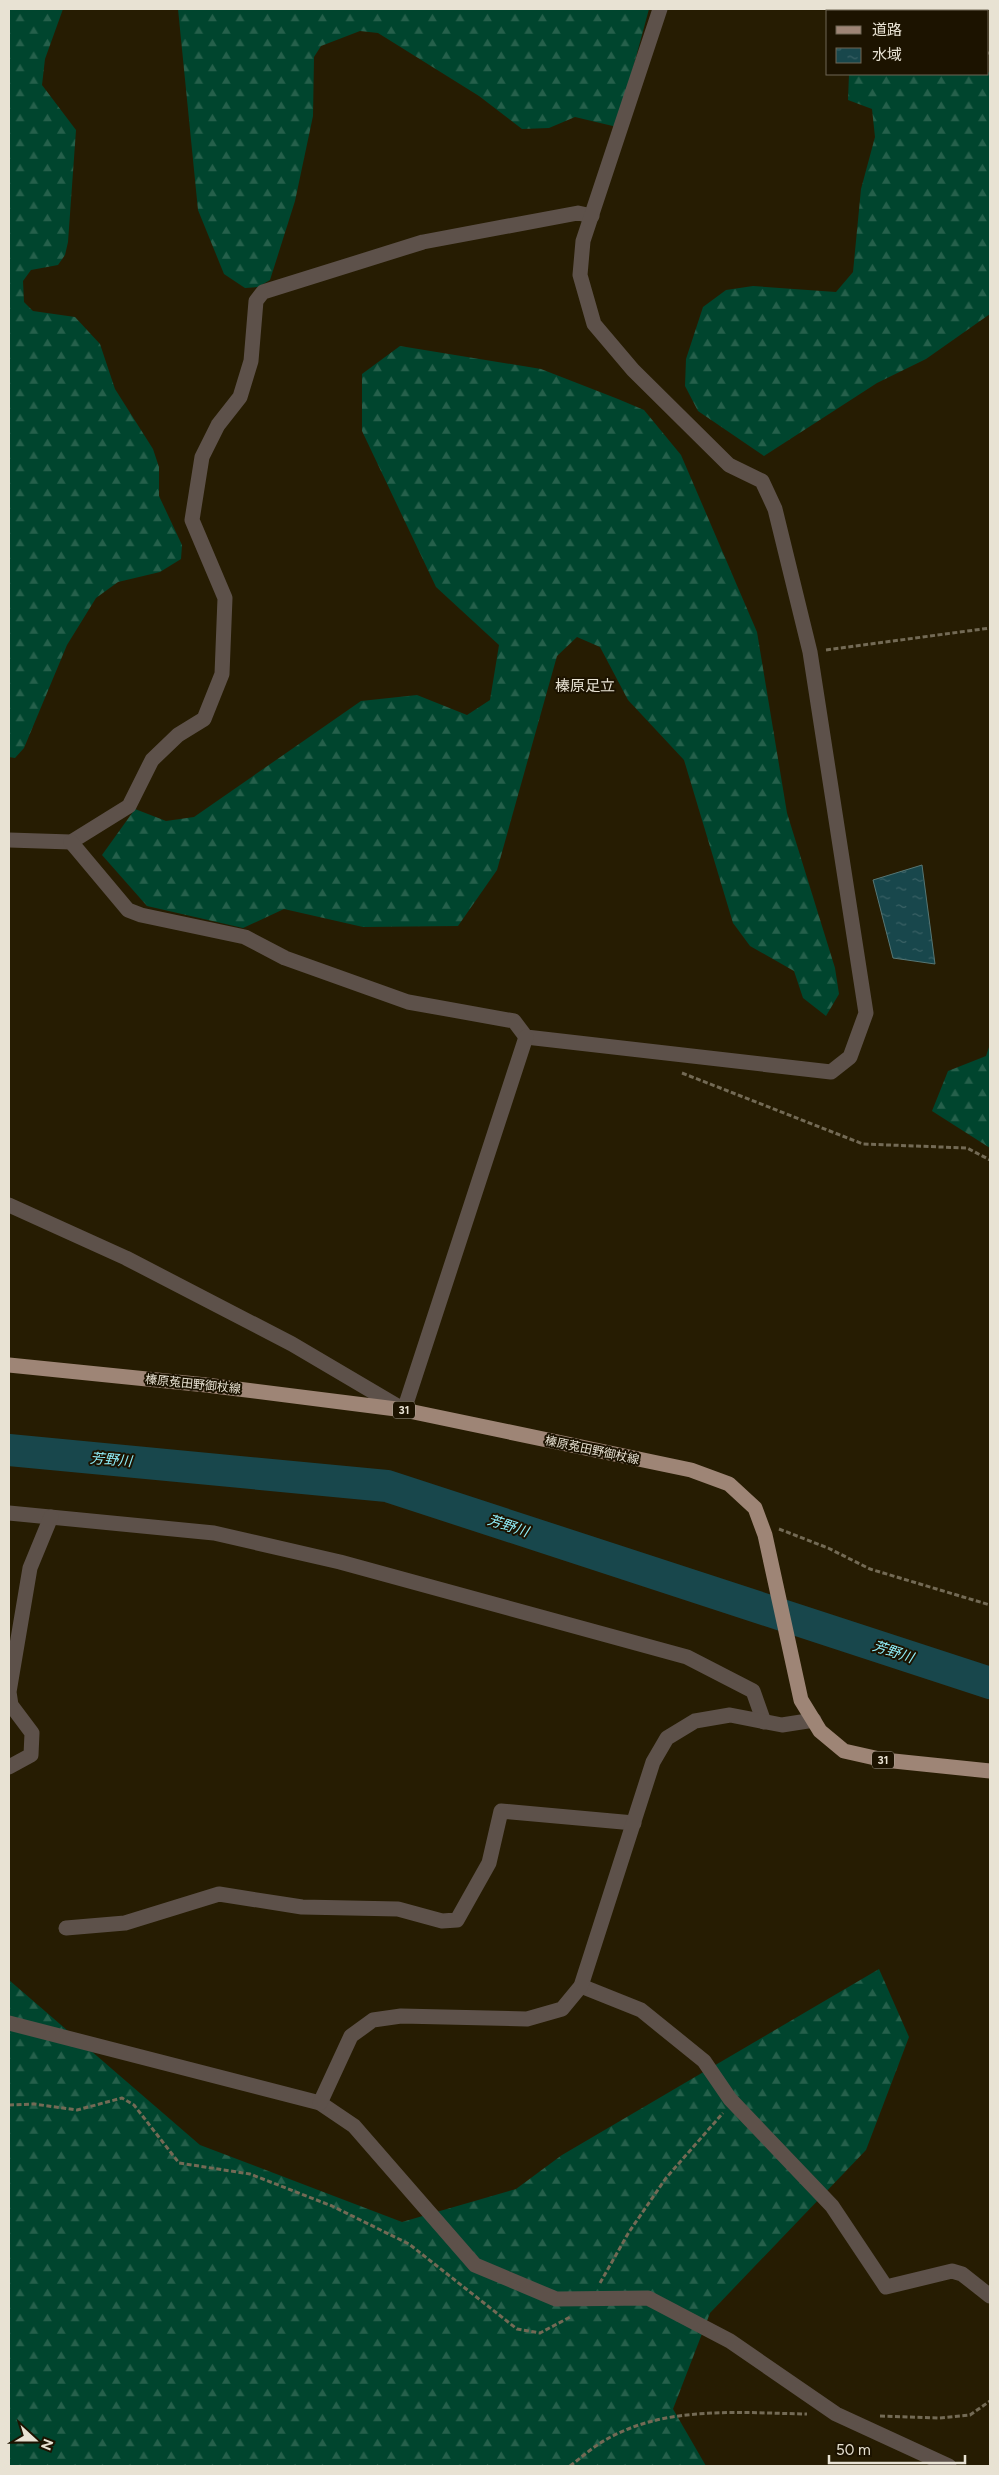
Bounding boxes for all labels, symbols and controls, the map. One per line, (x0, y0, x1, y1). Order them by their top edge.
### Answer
legend (826, 10, 989, 75)
text: 道路 (872, 21, 902, 39)
text: 水域 (872, 46, 902, 64)
district label: 榛原足立 (555, 677, 615, 695)
street label: 榛原菟田野御杖線 (145, 1372, 241, 1396)
road number: 31 (393, 1402, 415, 1418)
street label: 榛原菟田野御杖線 (544, 1433, 640, 1467)
water label: 芳野川 (89, 1450, 135, 1470)
water label: 芳野川 (485, 1511, 533, 1541)
water label: 芳野川 (870, 1637, 918, 1667)
road number: 31 (872, 1752, 894, 1768)
north arrow (10, 2415, 60, 2465)
scale bar (829, 2432, 965, 2464)
text: N (37, 2436, 57, 2453)
text: 50 m (836, 2441, 871, 2459)

